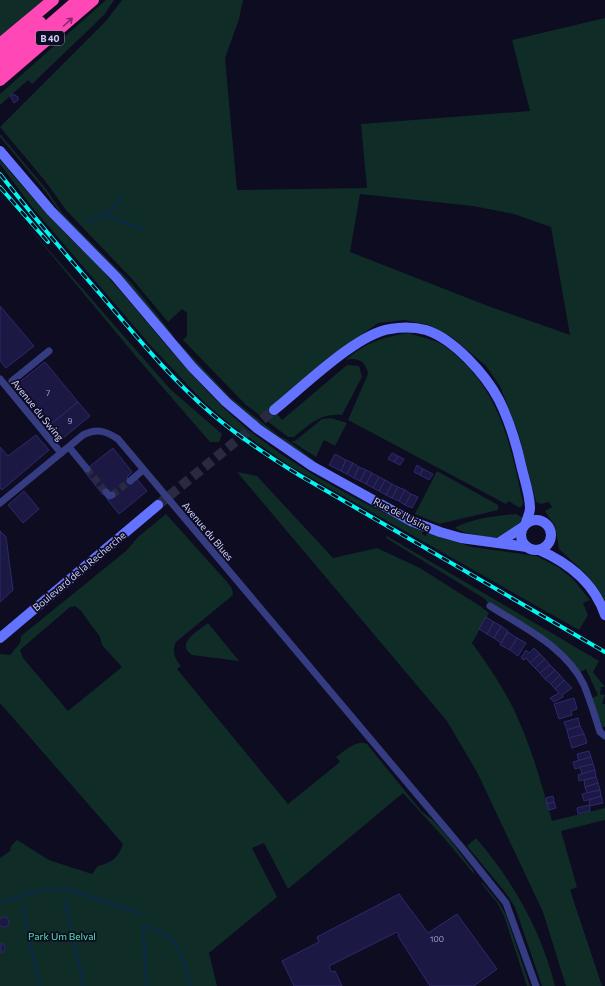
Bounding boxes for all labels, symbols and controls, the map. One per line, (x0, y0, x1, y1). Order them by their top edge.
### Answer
one-way arrow (63, 18, 73, 27)
road number: B 40 (36, 31, 64, 45)
street label: Avenue du Swing (9, 377, 67, 444)
house number: 7 (46, 388, 50, 398)
house number: 9 (68, 416, 73, 426)
street label: Rue de l'Usine (371, 494, 433, 534)
street label: Avenue du Blues (180, 499, 236, 563)
street label: Boulevard de la Recherche (30, 529, 128, 613)
park label: Park Um Belval (28, 930, 96, 942)
house number: 100 (430, 934, 444, 944)

